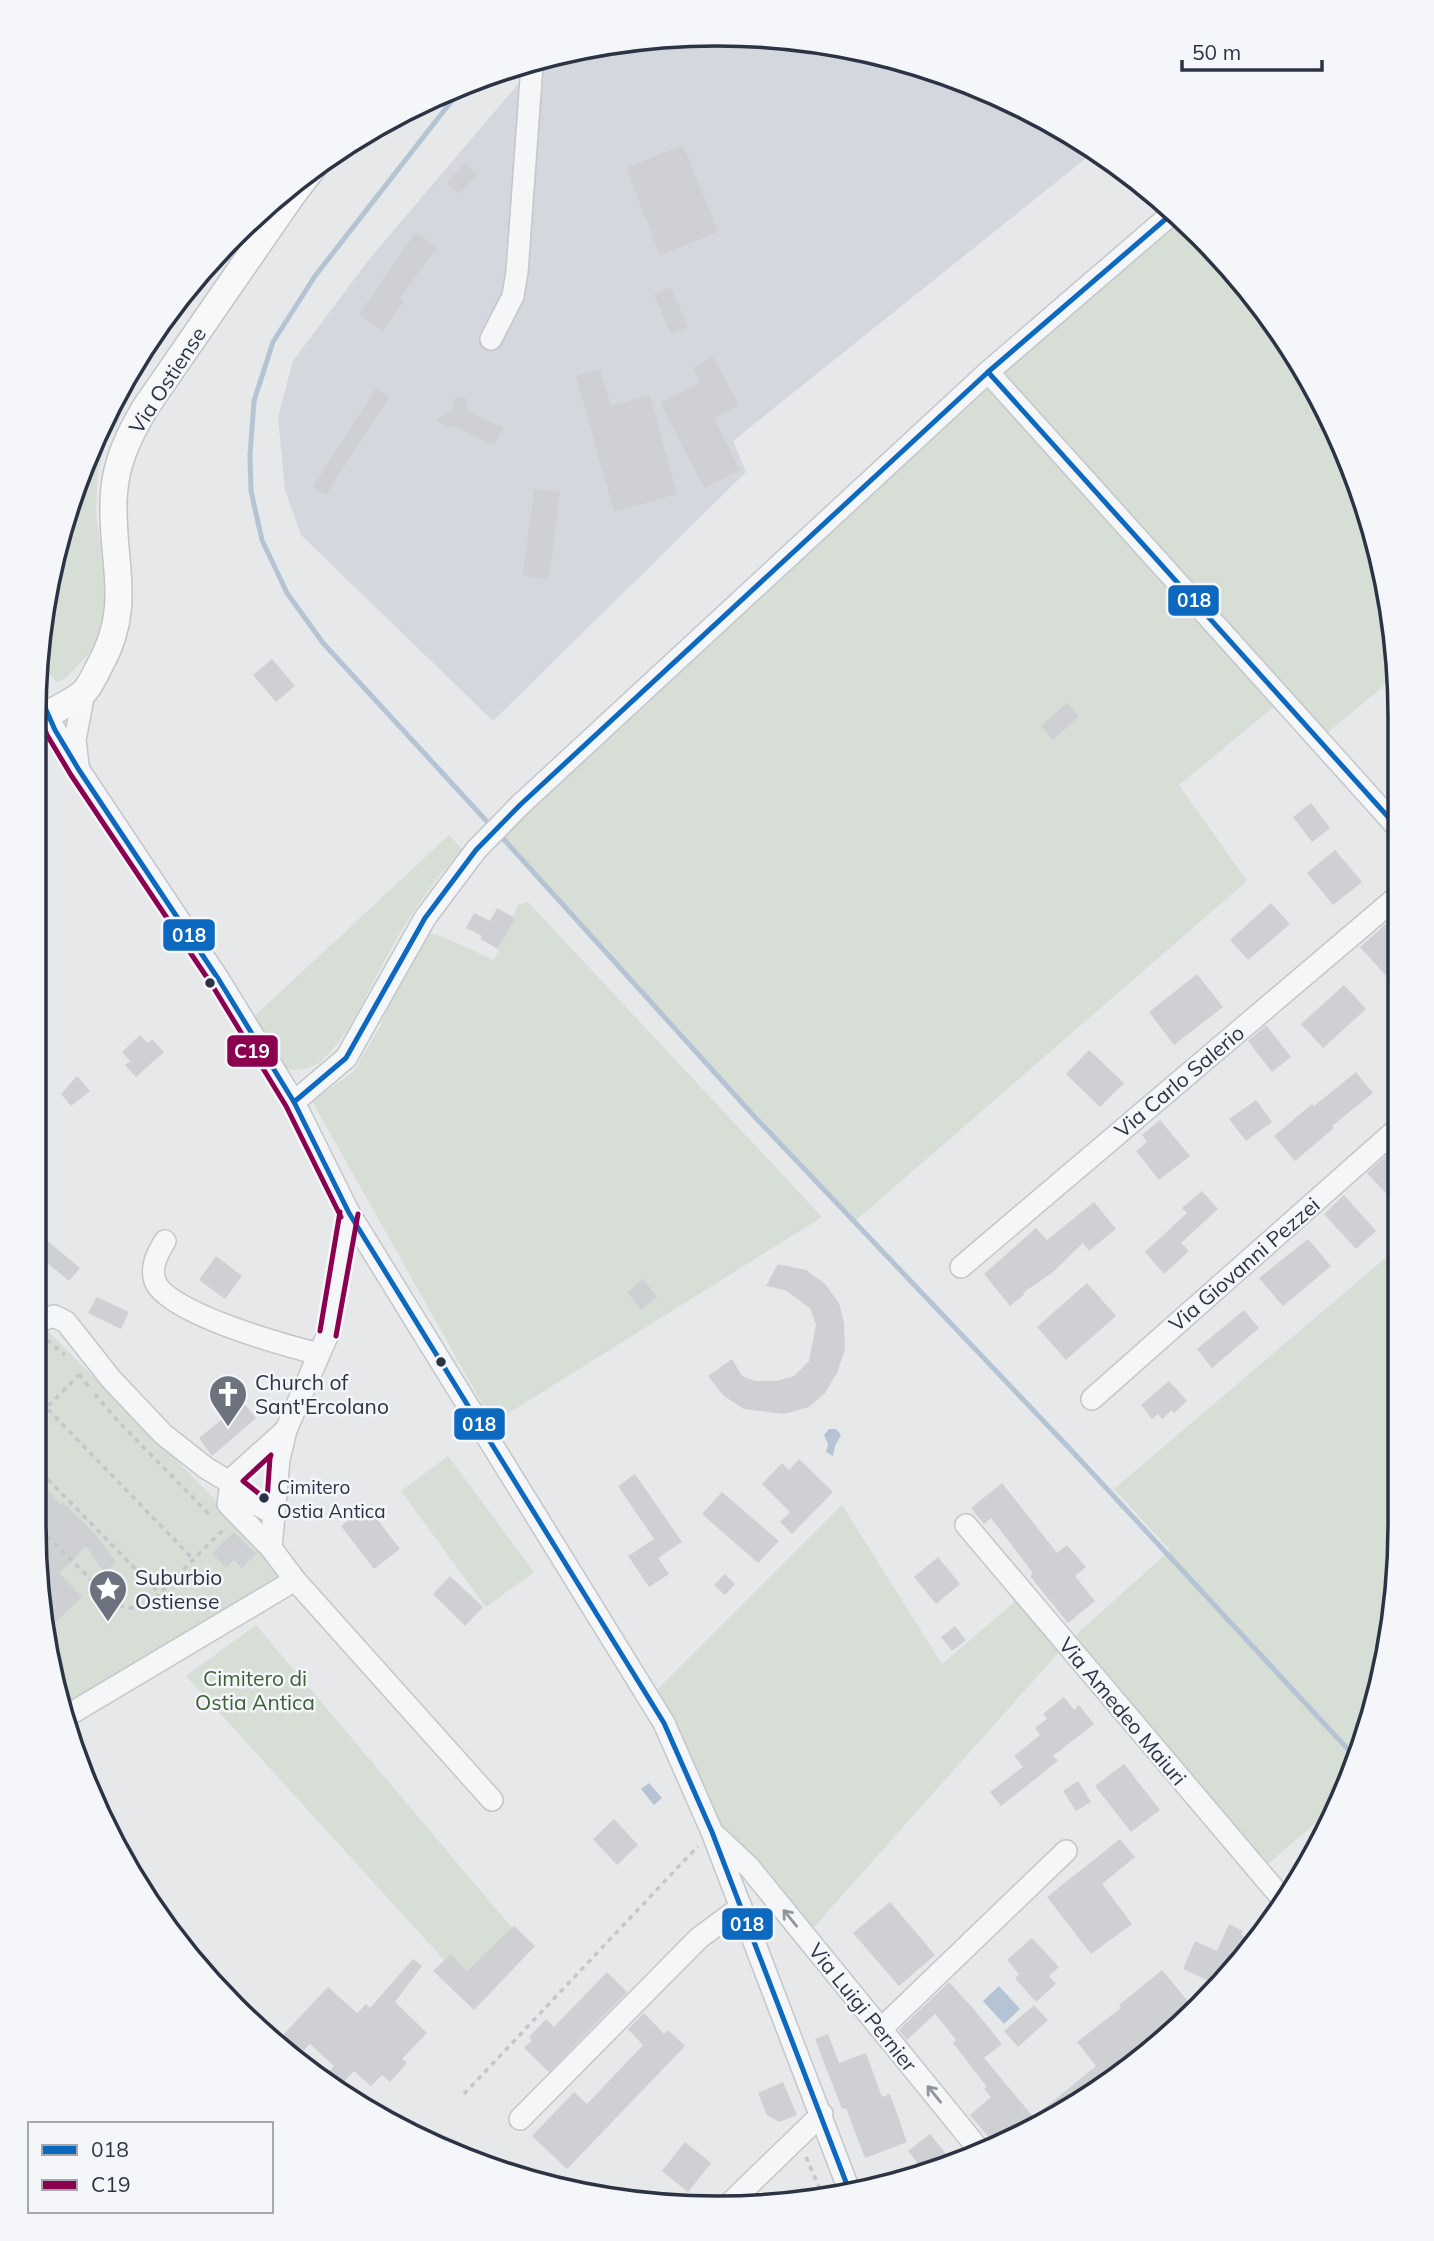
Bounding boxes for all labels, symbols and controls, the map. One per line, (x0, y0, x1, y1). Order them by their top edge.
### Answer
scale bar (1182, 28, 1322, 72)
text: 50 m (1192, 39, 1241, 65)
street label: Via Ostiense (123, 322, 211, 438)
line badge: 018 (1167, 584, 1220, 617)
text: 018 (1177, 588, 1211, 612)
line badge: 018 (162, 918, 216, 952)
text: 018 (172, 923, 206, 947)
unlabelled marker (203, 976, 217, 990)
street label: Via Carlo Salerio (1109, 1019, 1249, 1143)
line badge: C19 (226, 1034, 279, 1068)
text: C19 (234, 1039, 270, 1063)
street label: Via Giovanni Pezzei (1163, 1191, 1325, 1337)
unlabelled marker (434, 1355, 448, 1369)
place label: Church of Sant'Ercolano (255, 1369, 389, 1419)
church icon: Church of Sant'Ercolano (207, 1373, 249, 1428)
line badge: 018 (453, 1407, 506, 1441)
text: 018 (462, 1412, 496, 1436)
place label: Cimitero Ostia Antica (277, 1475, 386, 1523)
marker: Cimitero Ostia Antica (257, 1491, 271, 1505)
place label: Suburbio Ostiense (135, 1564, 222, 1614)
place icon: Suburbio Ostiense (87, 1568, 129, 1623)
street label: Via Amedeo Maiuri (1054, 1632, 1192, 1790)
park label: Cimitero di Ostia Antica (195, 1665, 315, 1715)
line badge: 018 (721, 1907, 774, 1941)
one-way arrow (783, 1909, 798, 1927)
text: 018 (730, 1912, 764, 1936)
street label: Via Luigi Pernier (803, 1937, 923, 2077)
one-way arrow (926, 2085, 942, 2103)
legend (28, 2122, 273, 2213)
text: 018 (91, 2136, 129, 2162)
text: C19 (91, 2171, 131, 2197)

